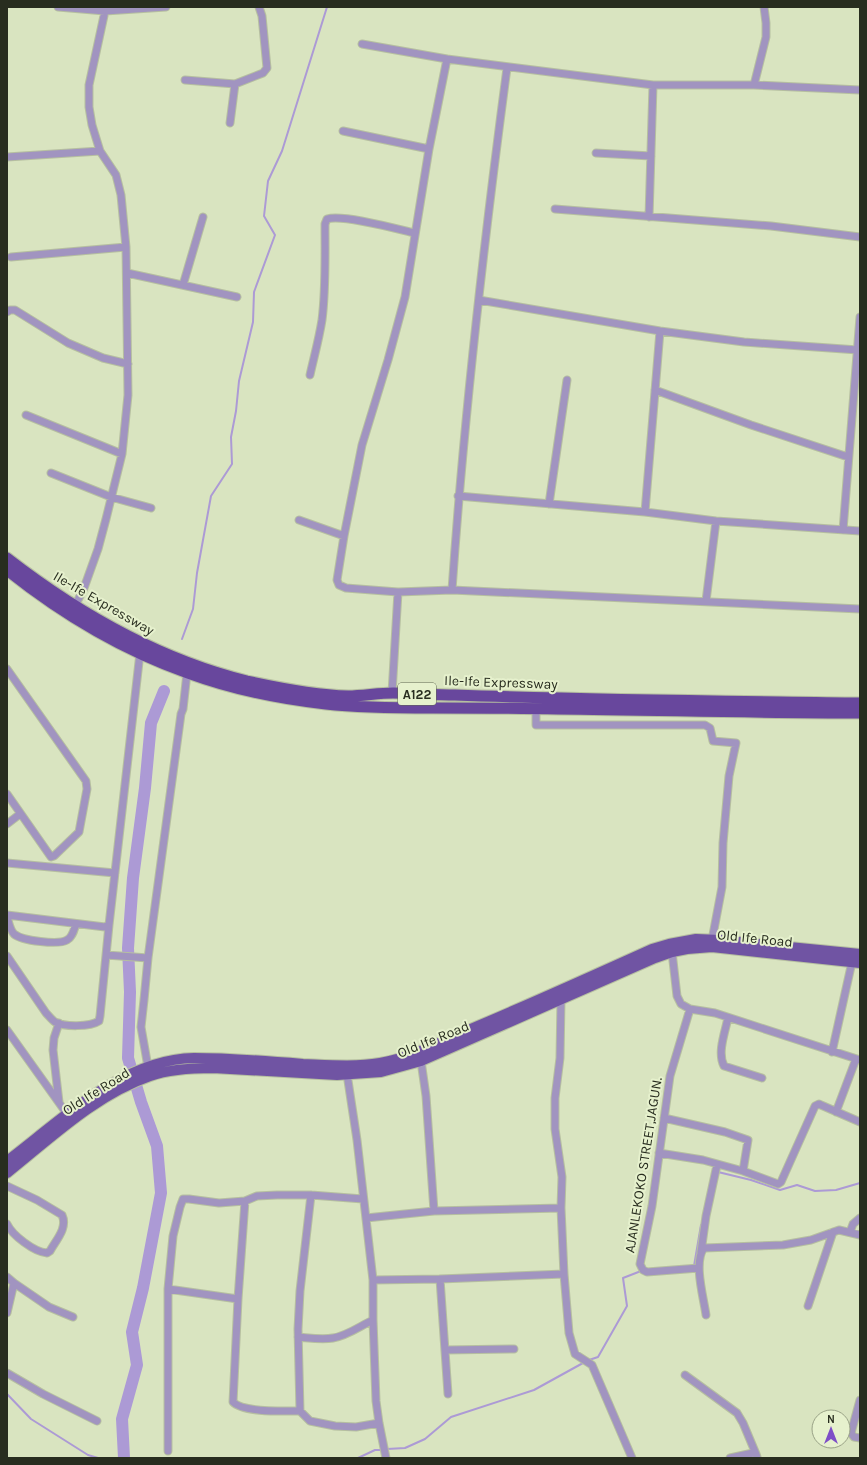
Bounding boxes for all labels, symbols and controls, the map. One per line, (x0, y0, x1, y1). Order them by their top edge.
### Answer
street label: Ile-Ife Expressway (50, 568, 158, 639)
street label: Ile-Ife Expressway (444, 672, 559, 693)
road number: A122 (398, 683, 436, 705)
street label: Old Ife Road (716, 926, 794, 951)
street label: Old Ife Road (395, 1017, 472, 1062)
street label: Old Ife Road (60, 1064, 133, 1119)
street label: AJANLEKOKO STREET,JAGUN. (621, 1075, 666, 1254)
north arrow (811, 1409, 851, 1449)
text: N (827, 1413, 835, 1426)

